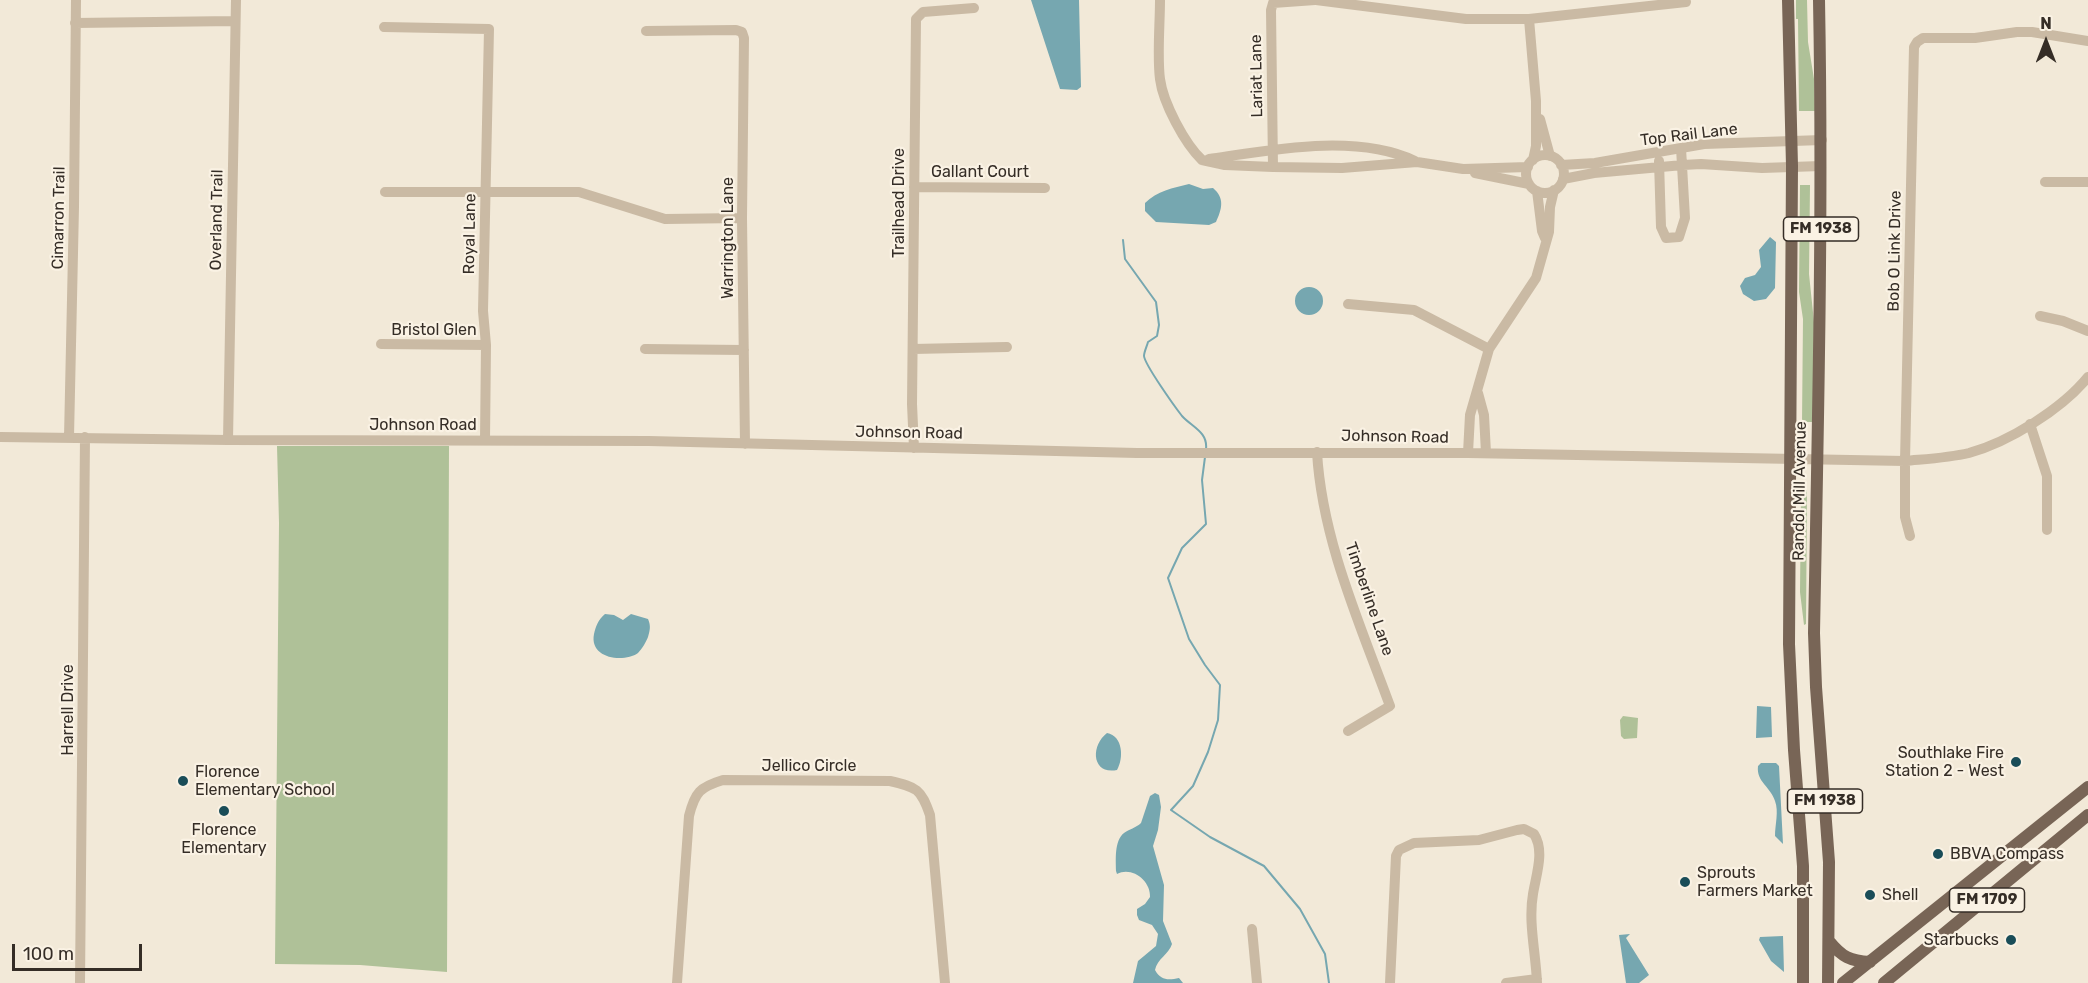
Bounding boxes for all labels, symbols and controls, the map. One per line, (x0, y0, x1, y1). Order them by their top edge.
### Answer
north arrow (2016, 12, 2076, 72)
text: N (2040, 14, 2052, 33)
street label: Lariat Lane (1247, 34, 1267, 118)
street label: Top Rail Lane (1639, 120, 1739, 150)
street label: Trailhead Drive (889, 148, 909, 258)
street label: Gallant Court (931, 162, 1029, 182)
street label: Cimarron Trail (49, 166, 69, 270)
street label: Overland Trail (207, 169, 227, 271)
street label: Warrington Lane (718, 177, 738, 299)
street label: Bob O Link Drive (1884, 190, 1906, 312)
street label: Royal Lane (460, 193, 480, 275)
road number: FM 1938 (1784, 217, 1858, 241)
street label: Bristol Glen (391, 320, 477, 340)
street label: Johnson Road (369, 415, 477, 435)
street label: Randol Mill Avenue (1789, 421, 1811, 561)
street label: Johnson Road (855, 422, 963, 444)
street label: Johnson Road (1341, 426, 1449, 448)
street label: Timberline Lane (1341, 540, 1397, 658)
street label: Harrell Drive (58, 664, 78, 756)
place label: Southlake Fire Station 2 - West (1885, 743, 2004, 781)
marker: Southlake Fire Station 2 - West (2009, 755, 2023, 769)
street label: Jellico Circle (762, 756, 856, 776)
place label: Florence Elementary School (195, 762, 335, 800)
marker: Florence Elementary School (176, 774, 190, 788)
road number: FM 1938 (1788, 789, 1862, 813)
marker: Florence Elementary (217, 804, 231, 818)
place label: Florence Elementary (181, 820, 267, 858)
place label: BBVA Compass (1950, 844, 2064, 864)
marker: BBVA Compass (1931, 847, 1945, 861)
place label: Sprouts Farmers Market (1697, 863, 1813, 901)
marker: Sprouts Farmers Market (1678, 875, 1692, 889)
place label: Shell (1882, 885, 1918, 905)
marker: Shell (1863, 888, 1877, 902)
road number: FM 1709 (1950, 888, 2024, 912)
place label: Starbucks (1924, 930, 1999, 950)
scale bar (15, 932, 146, 970)
marker: Starbucks (2004, 933, 2018, 947)
text: 100 m (23, 943, 74, 965)

